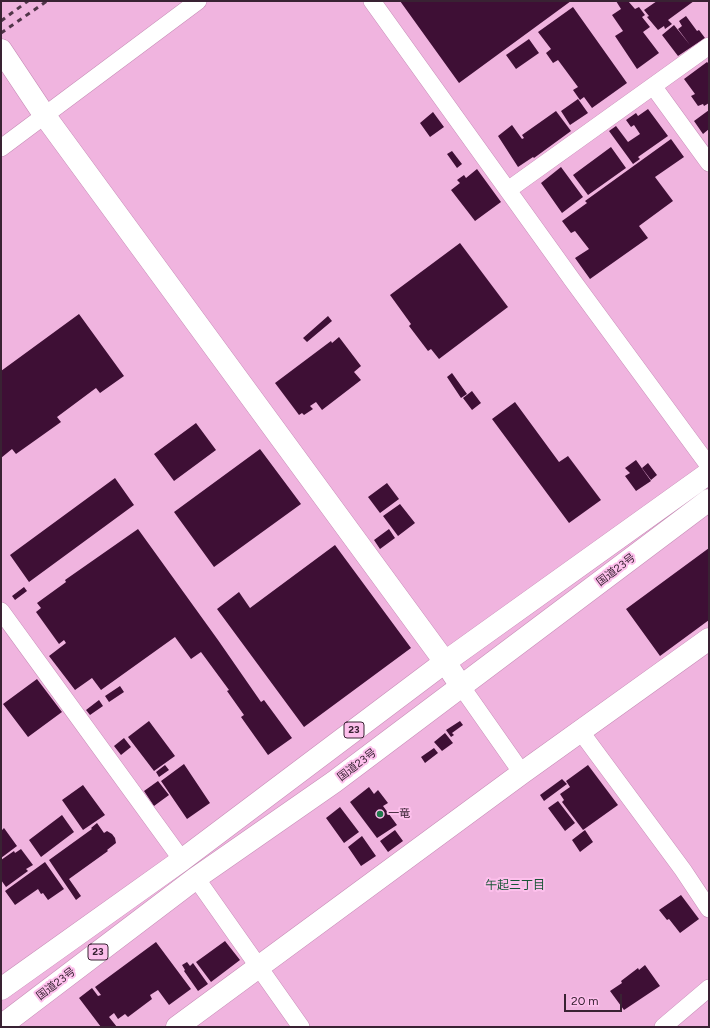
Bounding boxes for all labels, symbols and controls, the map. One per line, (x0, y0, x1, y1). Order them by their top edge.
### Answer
street label: 国道23号 (594, 551, 638, 589)
road number: 23 (344, 722, 364, 738)
street label: 国道23号 (335, 746, 379, 784)
place label: 一竜 (388, 807, 410, 821)
marker: 一竜 (375, 809, 385, 819)
district label: 午起三丁目 (485, 878, 545, 892)
road number: 23 (88, 944, 108, 960)
street label: 国道23号 (34, 965, 78, 1003)
scale bar (566, 986, 624, 1012)
text: 20 m (571, 994, 599, 1008)

